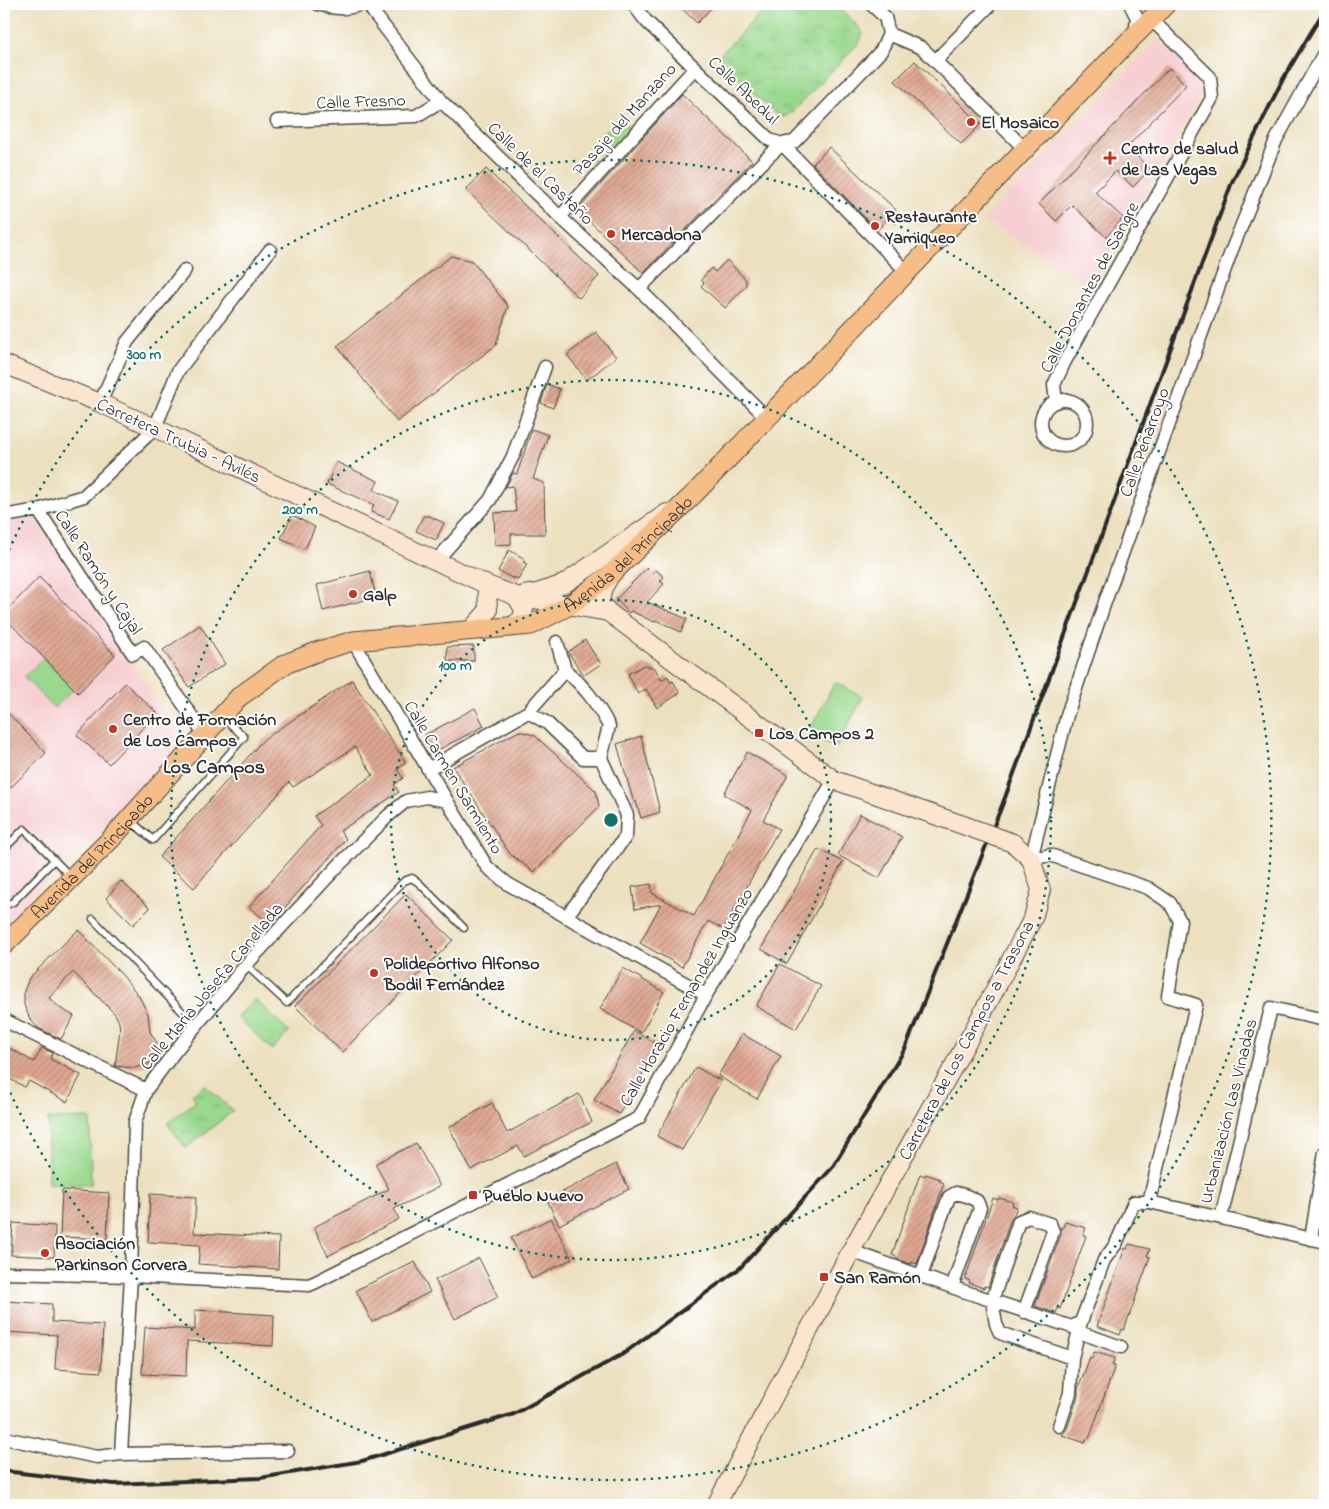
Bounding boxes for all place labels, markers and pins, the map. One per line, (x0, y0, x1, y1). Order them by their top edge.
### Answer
place label: El Mosaico (981, 111, 1059, 137)
marker: El Mosaico (965, 116, 977, 128)
place label: Centro de salud de Las Vegas (1121, 137, 1239, 185)
marker: Centro de salud de Las Vegas (1103, 151, 1117, 165)
place label: Restaurante Yamiqueo (884, 205, 977, 252)
marker: Restaurante Yamiqueo (869, 220, 881, 232)
place label: Mercadona (621, 223, 702, 249)
marker: Mercadona (605, 228, 617, 240)
place label: Galp (363, 583, 397, 609)
marker: Galp (347, 588, 359, 600)
place label: Centro de Formación de Los Campos (123, 708, 276, 755)
place label: Los Campos 2 (769, 722, 874, 748)
marker: Centro de Formación de Los Campos (107, 723, 119, 735)
marker: Los Campos 2 (753, 727, 765, 739)
centre of rings (602, 811, 620, 829)
place label: Polideportivo Alfonso Bodil Fernández (383, 952, 540, 999)
marker: Polideportivo Alfonso Bodil Fernández (368, 967, 380, 979)
place label: Pueblo Nuevo (483, 1184, 583, 1210)
marker: Pueblo Nuevo (467, 1189, 479, 1201)
place label: Asociación Parkinson Corvera (55, 1232, 187, 1279)
marker: Asociación Parkinson Corvera (39, 1247, 51, 1259)
place label: San Ramón (834, 1266, 921, 1292)
marker: San Ramón (818, 1271, 830, 1283)

